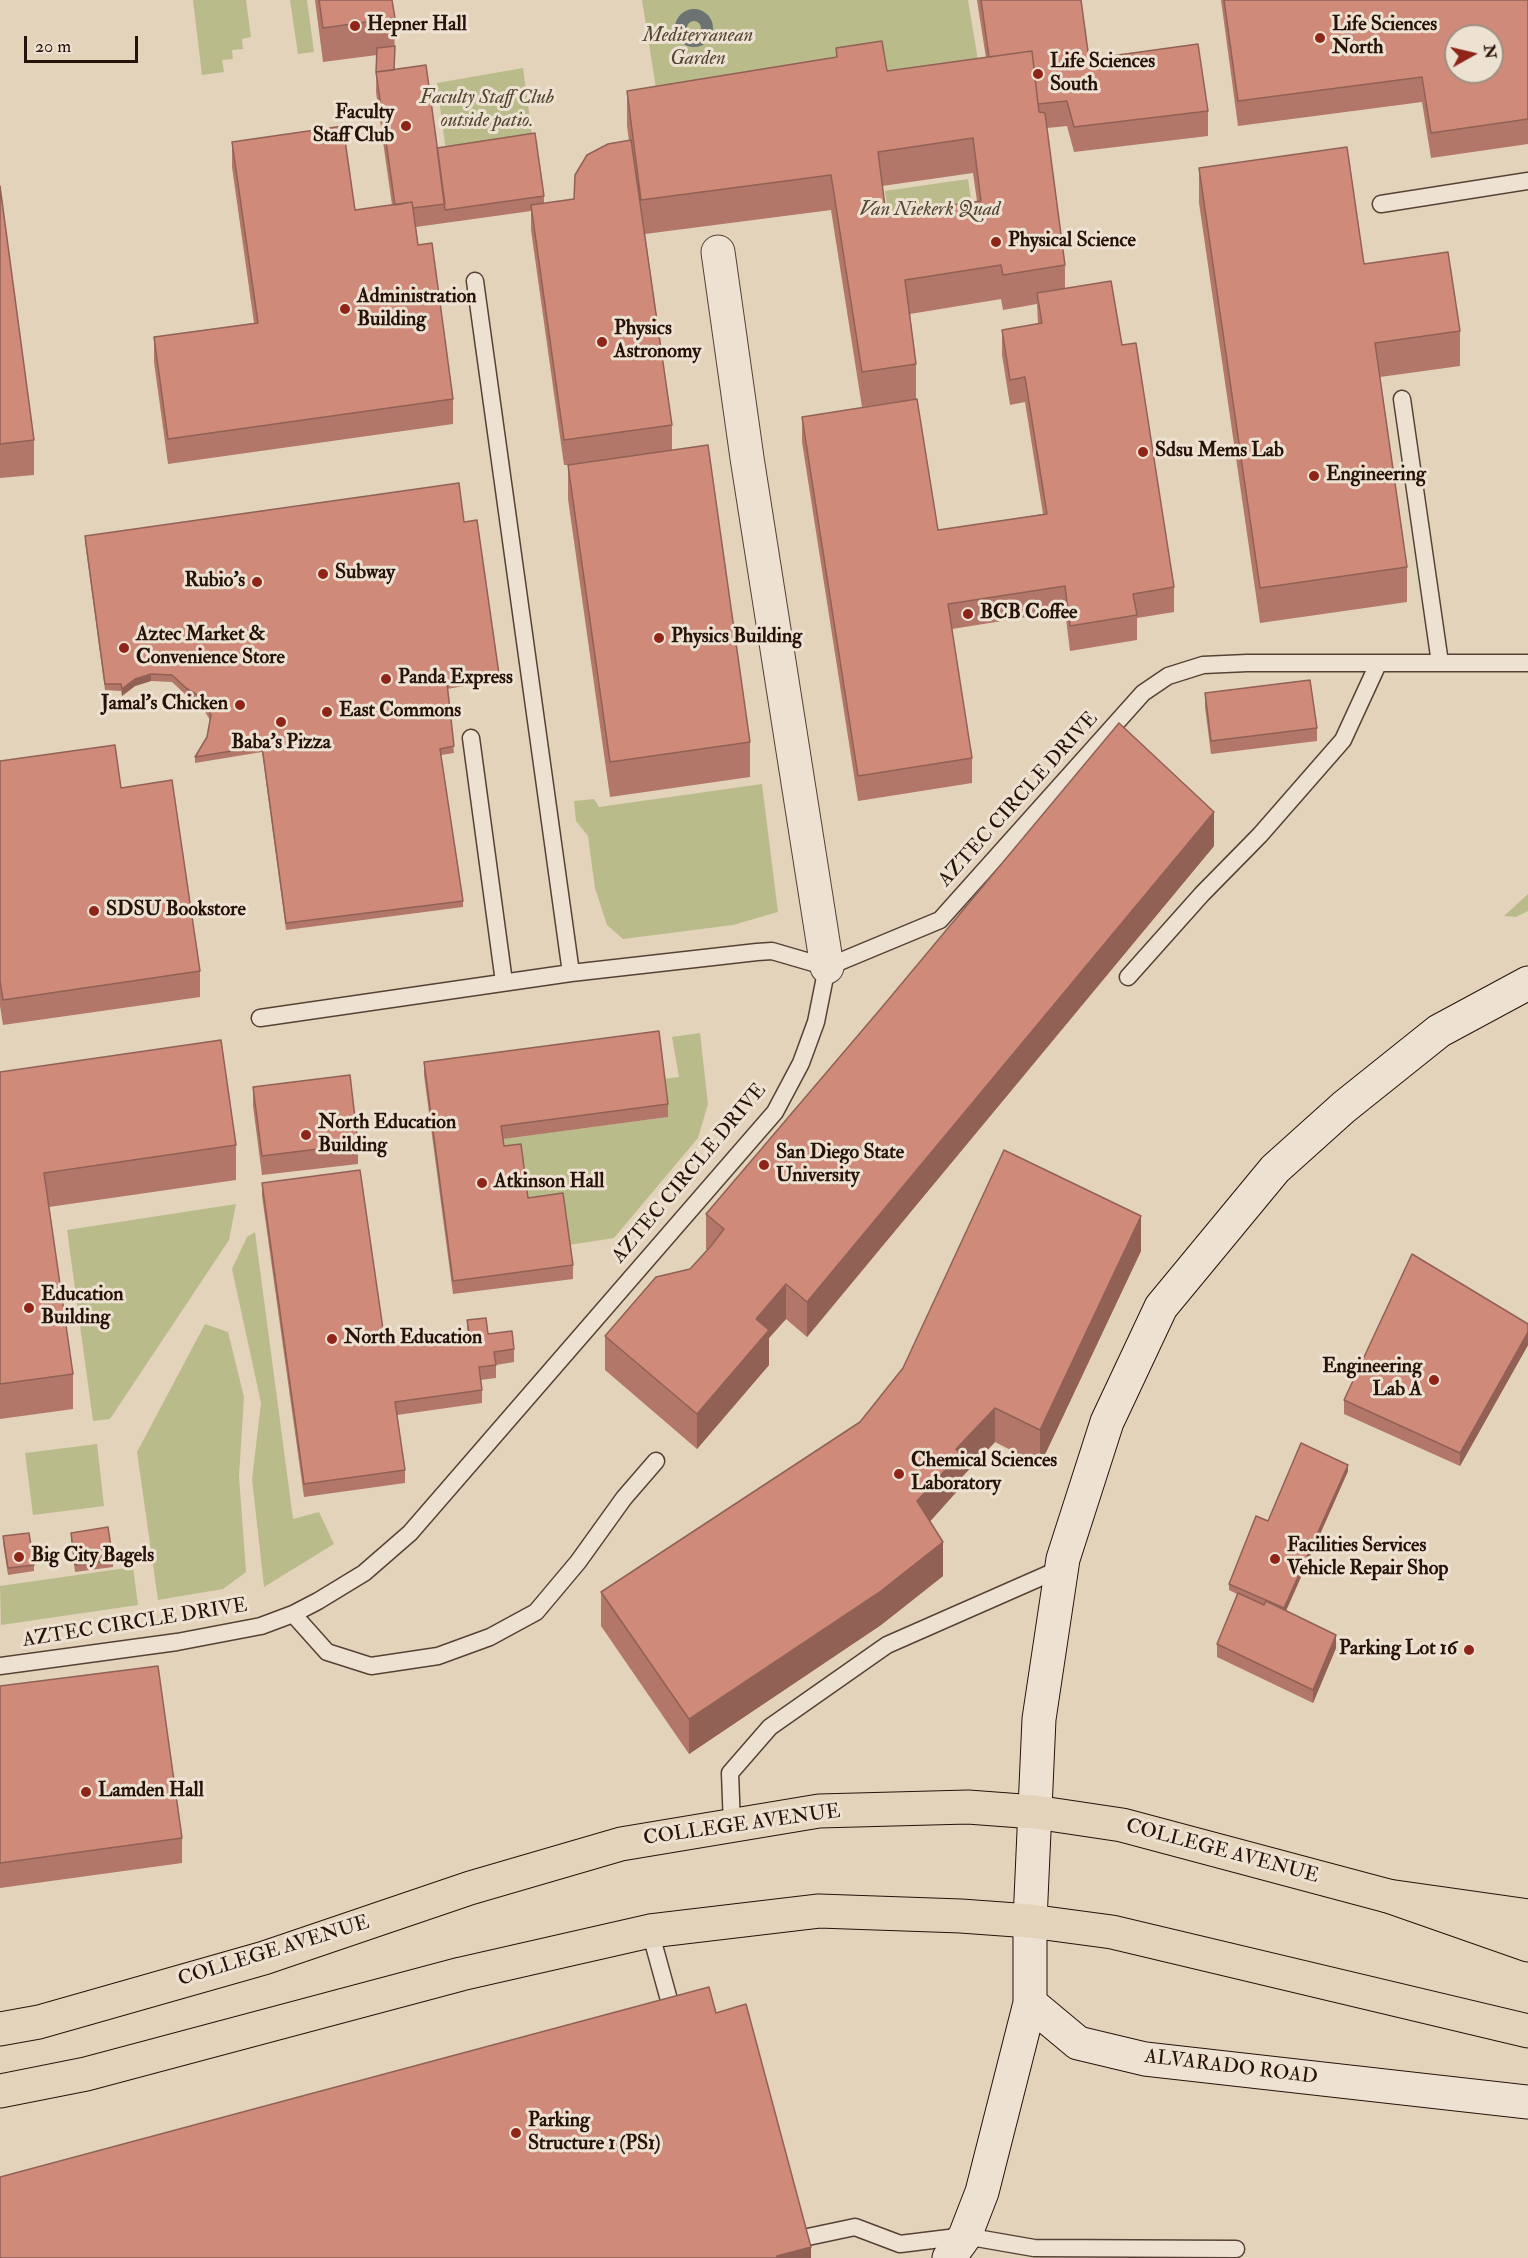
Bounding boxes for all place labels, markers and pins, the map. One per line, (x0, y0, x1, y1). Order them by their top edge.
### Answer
place label: Hepner Hall (367, 14, 467, 38)
place label: Life Sciences North (1332, 14, 1437, 61)
marker: Hepner Hall (348, 19, 362, 33)
marker: Life Sciences North (1313, 31, 1327, 45)
place label: Life Sciences South (1050, 51, 1155, 98)
marker: Life Sciences South (1031, 67, 1045, 81)
place label: Faculty Staff Club (313, 102, 394, 149)
marker: Faculty Staff Club (399, 119, 413, 133)
place label: Physical Science (1008, 230, 1136, 254)
marker: Physical Science (989, 235, 1003, 249)
place label: Administration Building (357, 286, 477, 333)
marker: Administration Building (338, 302, 352, 316)
place label: Physics Astronomy (614, 318, 701, 365)
marker: Physics Astronomy (595, 335, 609, 349)
place label: Sdsu Mems Lab (1155, 440, 1284, 464)
marker: Sdsu Mems Lab (1136, 445, 1150, 459)
place label: Engineering (1326, 464, 1426, 488)
marker: Engineering (1307, 469, 1321, 483)
place label: Subway (335, 562, 395, 586)
marker: Subway (316, 567, 330, 581)
place label: Rubio's (184, 570, 245, 594)
marker: Rubio's (250, 575, 264, 589)
place label: BCB Coffee (980, 602, 1077, 626)
marker: BCB Coffee (961, 607, 975, 621)
place label: Aztec Market & Convenience Store (136, 624, 285, 671)
place label: Physics Building (671, 626, 802, 650)
marker: Physics Building (652, 631, 666, 645)
marker: Aztec Market & Convenience Store (117, 641, 131, 655)
place label: Panda Express (398, 667, 513, 691)
marker: Panda Express (379, 672, 393, 686)
place label: Jamal's Chicken (101, 693, 228, 717)
marker: Jamal's Chicken (233, 698, 247, 712)
place label: East Commons (339, 700, 461, 724)
marker: East Commons (320, 705, 334, 719)
marker: Baba's Pizza (274, 715, 288, 729)
place label: Baba's Pizza (231, 732, 331, 756)
place label: SDSU Bookstore (106, 899, 246, 923)
marker: SDSU Bookstore (87, 904, 101, 918)
place label: North Education Building (318, 1112, 456, 1159)
marker: North Education Building (299, 1128, 313, 1142)
place label: San Diego State University (776, 1142, 904, 1189)
marker: San Diego State University (757, 1158, 771, 1172)
place label: Atkinson Hall (494, 1171, 604, 1195)
marker: Atkinson Hall (475, 1176, 489, 1190)
place label: Education Building (41, 1284, 124, 1331)
marker: Education Building (22, 1301, 36, 1315)
place label: North Education (344, 1327, 482, 1351)
marker: North Education (325, 1332, 339, 1346)
place label: Engineering Lab A (1322, 1356, 1422, 1403)
marker: Engineering Lab A (1427, 1373, 1441, 1387)
place label: Chemical Sciences Laboratory (911, 1450, 1057, 1497)
marker: Chemical Sciences Laboratory (892, 1467, 906, 1481)
place label: Facilities Services Vehicle Repair Shop (1287, 1535, 1448, 1582)
place label: Big City Bagels (31, 1545, 154, 1569)
marker: Big City Bagels (12, 1550, 26, 1564)
marker: Facilities Services Vehicle Repair Shop (1268, 1552, 1282, 1566)
place label: Parking Lot 16 (1339, 1638, 1457, 1662)
marker: Parking Lot 16 (1462, 1643, 1476, 1657)
place label: Lamden Hall (98, 1780, 204, 1804)
marker: Lamden Hall (79, 1785, 93, 1799)
place label: Parking Structure 1 (PS1) (528, 2110, 660, 2157)
marker: Parking Structure 1 (PS1) (509, 2126, 523, 2140)

